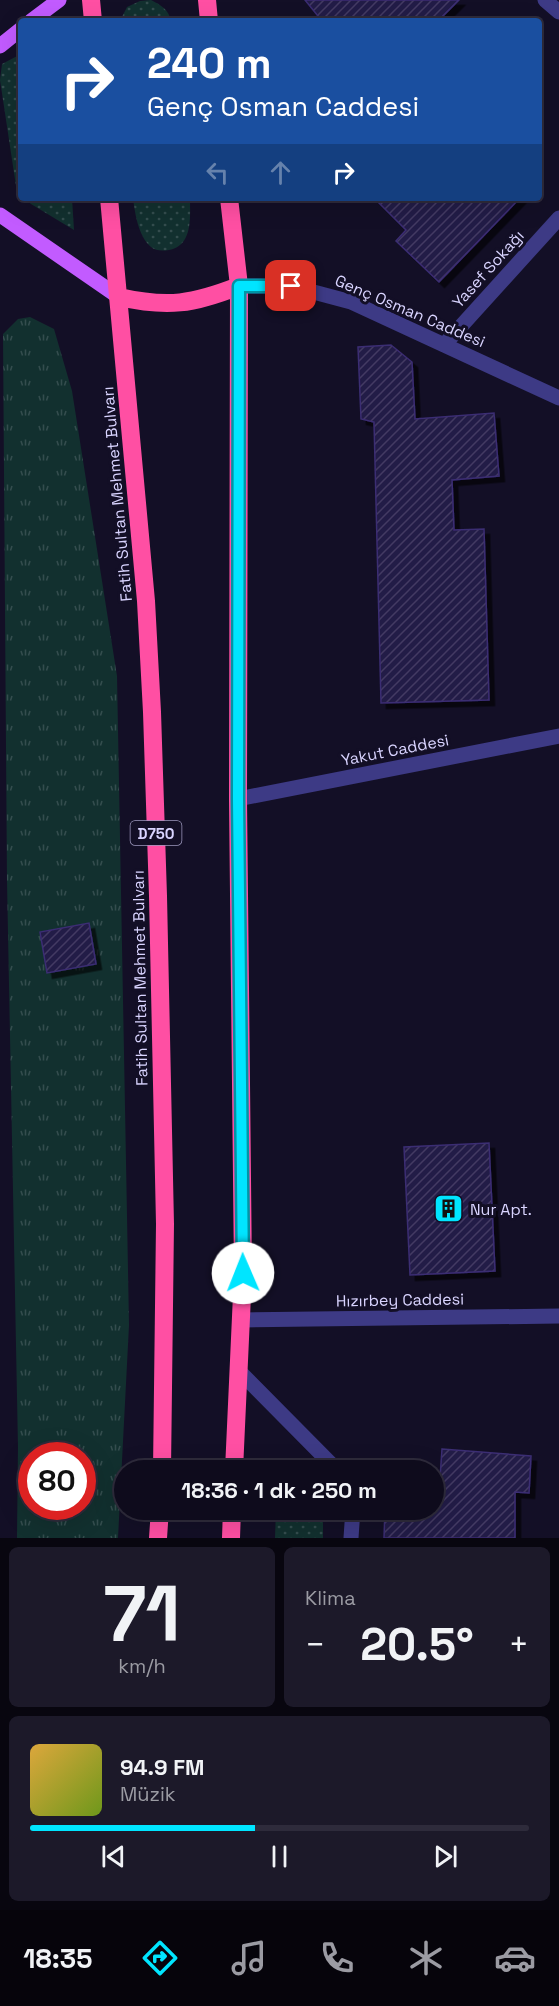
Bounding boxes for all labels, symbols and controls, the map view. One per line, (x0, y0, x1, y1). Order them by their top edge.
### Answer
text: 240 m (147, 37, 272, 90)
icon: right (48, 42, 126, 120)
text: Genç Osman Caddesi (147, 89, 419, 124)
icon: left (201, 156, 234, 189)
icon: ahead (264, 156, 297, 189)
icon: right (327, 156, 360, 189)
street label: Yasef Sokağı (448, 226, 528, 312)
pin (265, 260, 316, 311)
icon: arrive (274, 269, 307, 302)
street label: Genç Osman Caddesi (332, 270, 488, 352)
street label: Fatih Sultan Mehmet Bulvarı (97, 386, 137, 602)
street label: Yakut Caddesi (339, 729, 451, 771)
road number: D750 (130, 821, 182, 845)
street label: Fatih Sultan Mehmet Bulvarı (128, 870, 152, 1086)
building icon: Nur Apt. (433, 1193, 465, 1225)
place label: Nur Apt. (470, 1199, 532, 1220)
position arrow (211, 1241, 275, 1305)
street label: Hızırbey Caddesi (336, 1288, 464, 1312)
speed limit sign: 80 (18, 1442, 96, 1520)
text: 18:36 · 1 dk · 250 m (181, 1476, 377, 1504)
text: 71 (103, 1564, 181, 1664)
text: Klima (305, 1585, 356, 1611)
text: 20.5° (360, 1616, 474, 1673)
text: − (305, 1624, 325, 1666)
text: + (509, 1624, 529, 1666)
text: km/h (118, 1653, 166, 1679)
text: 94.9 FM (120, 1753, 204, 1781)
text: Müzik (120, 1781, 176, 1807)
icon: previous (97, 1840, 130, 1873)
icon: pause (263, 1840, 296, 1873)
icon: next (429, 1840, 462, 1873)
icon: directions (139, 1937, 181, 1979)
icon: music (228, 1937, 270, 1979)
icon: phone (316, 1937, 358, 1979)
icon: climate (405, 1937, 447, 1979)
icon: car (494, 1937, 536, 1979)
text: 18:35 (23, 1941, 92, 1976)

